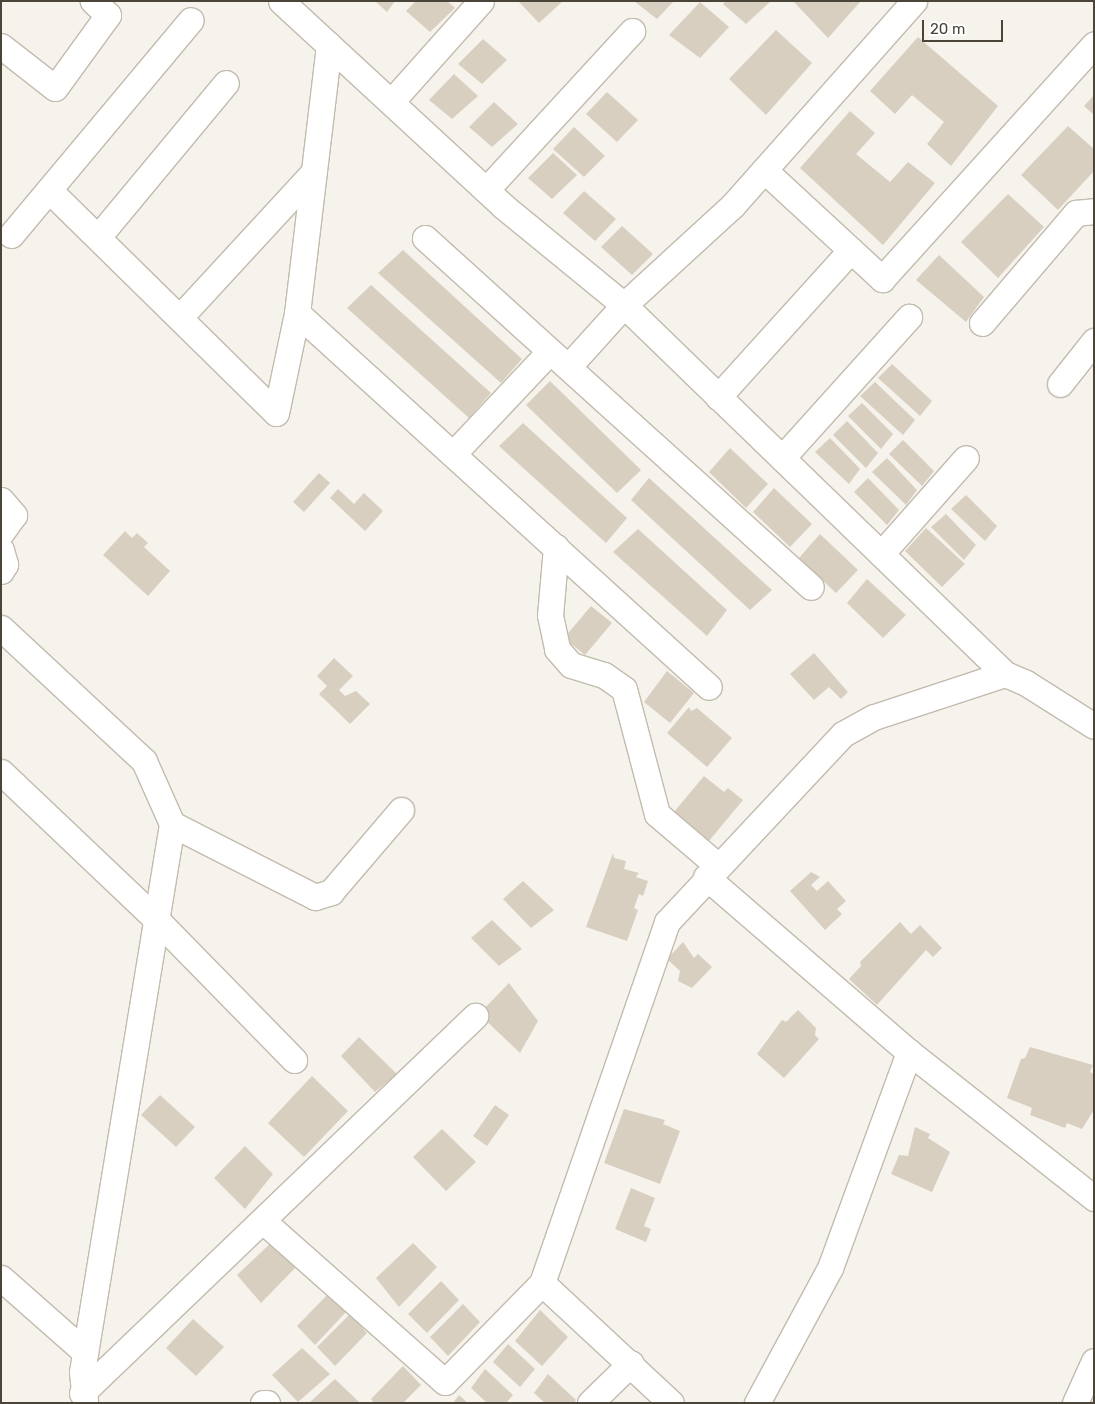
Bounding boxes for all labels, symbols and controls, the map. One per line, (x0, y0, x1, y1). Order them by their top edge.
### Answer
scale bar (925, 10, 1006, 42)
text: 20 m (930, 20, 965, 38)

